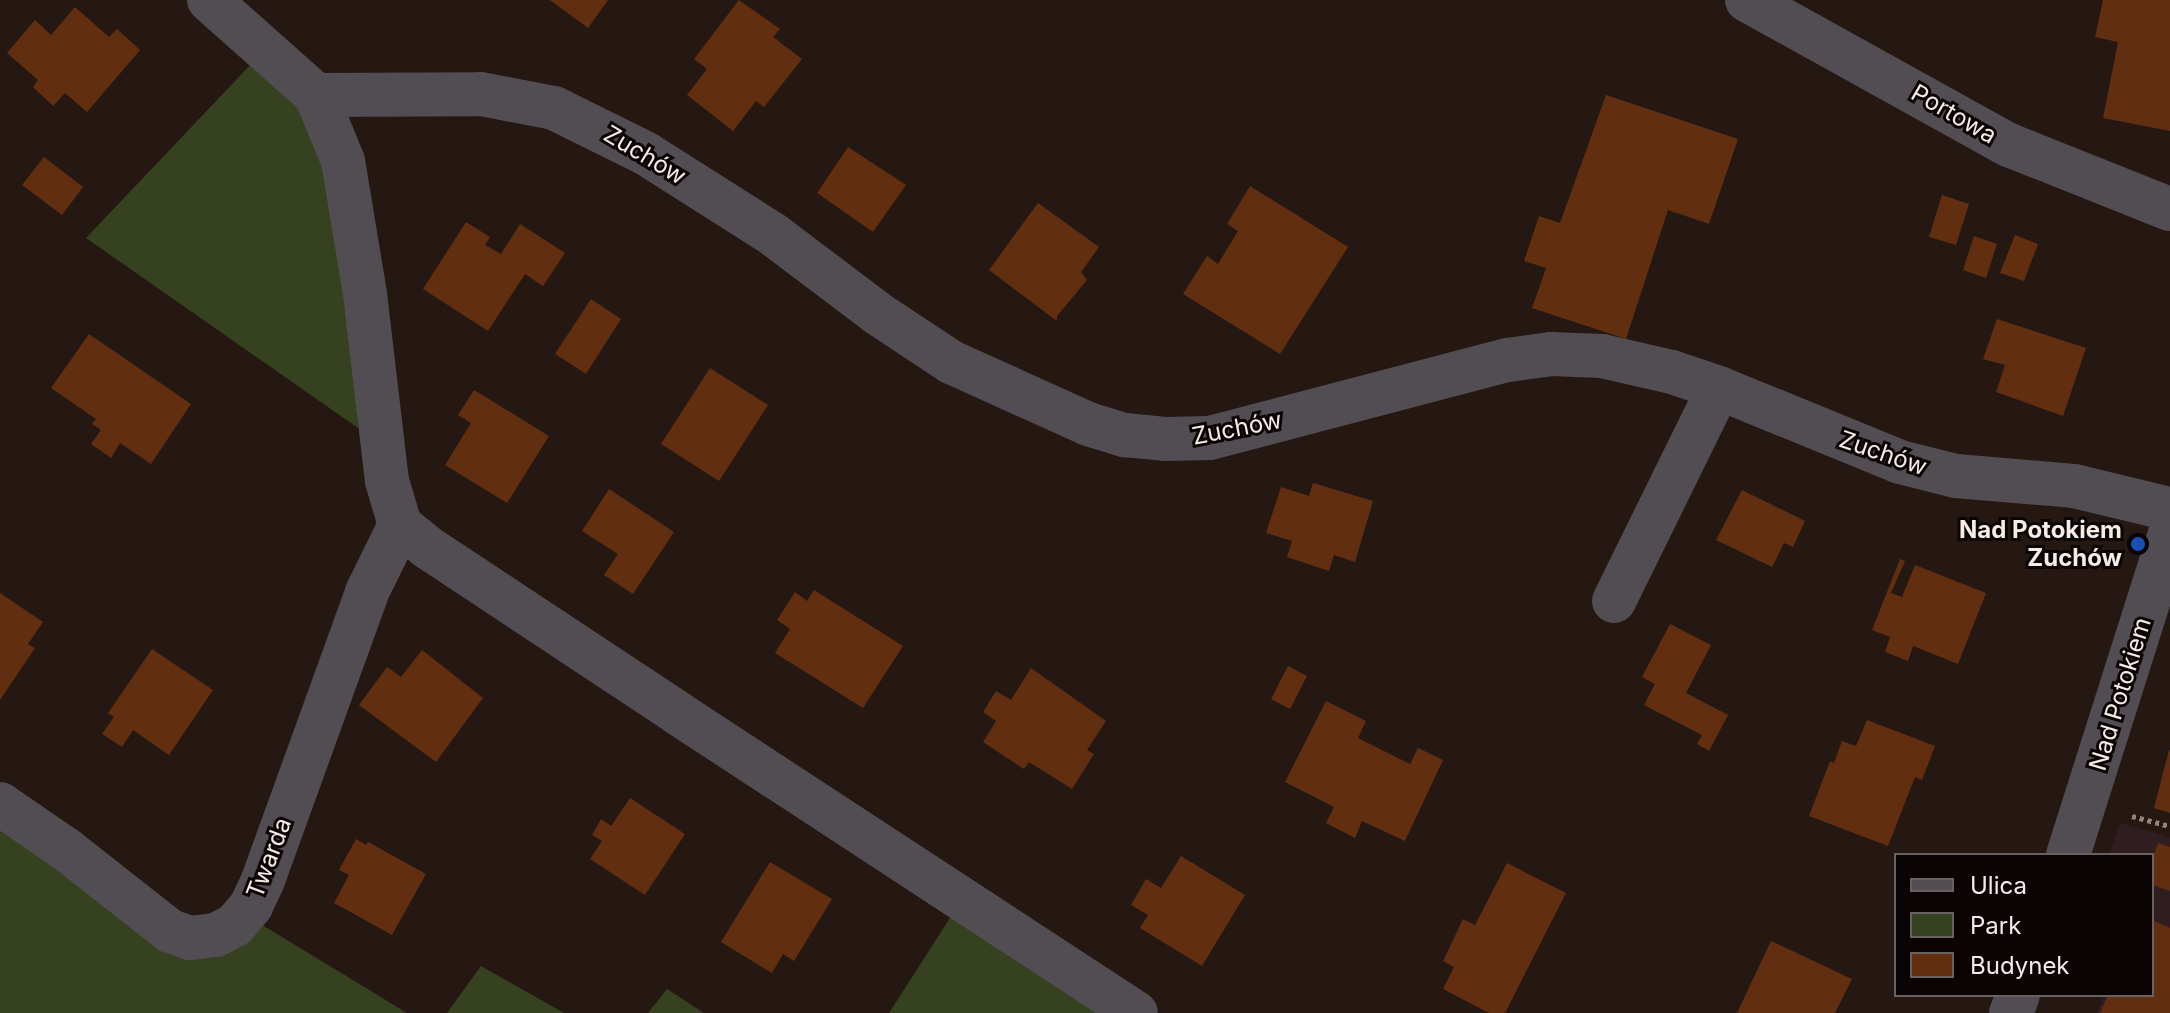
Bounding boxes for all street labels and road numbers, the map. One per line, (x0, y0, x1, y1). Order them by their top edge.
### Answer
street label: Portowa (1906, 78, 2002, 150)
street label: Zuchów (599, 119, 691, 191)
street label: Zuchów (1190, 405, 1284, 451)
street label: Zuchów (1835, 425, 1931, 481)
street label: Nad Potokiem (2083, 614, 2157, 774)
street label: Twarda (241, 814, 297, 902)

